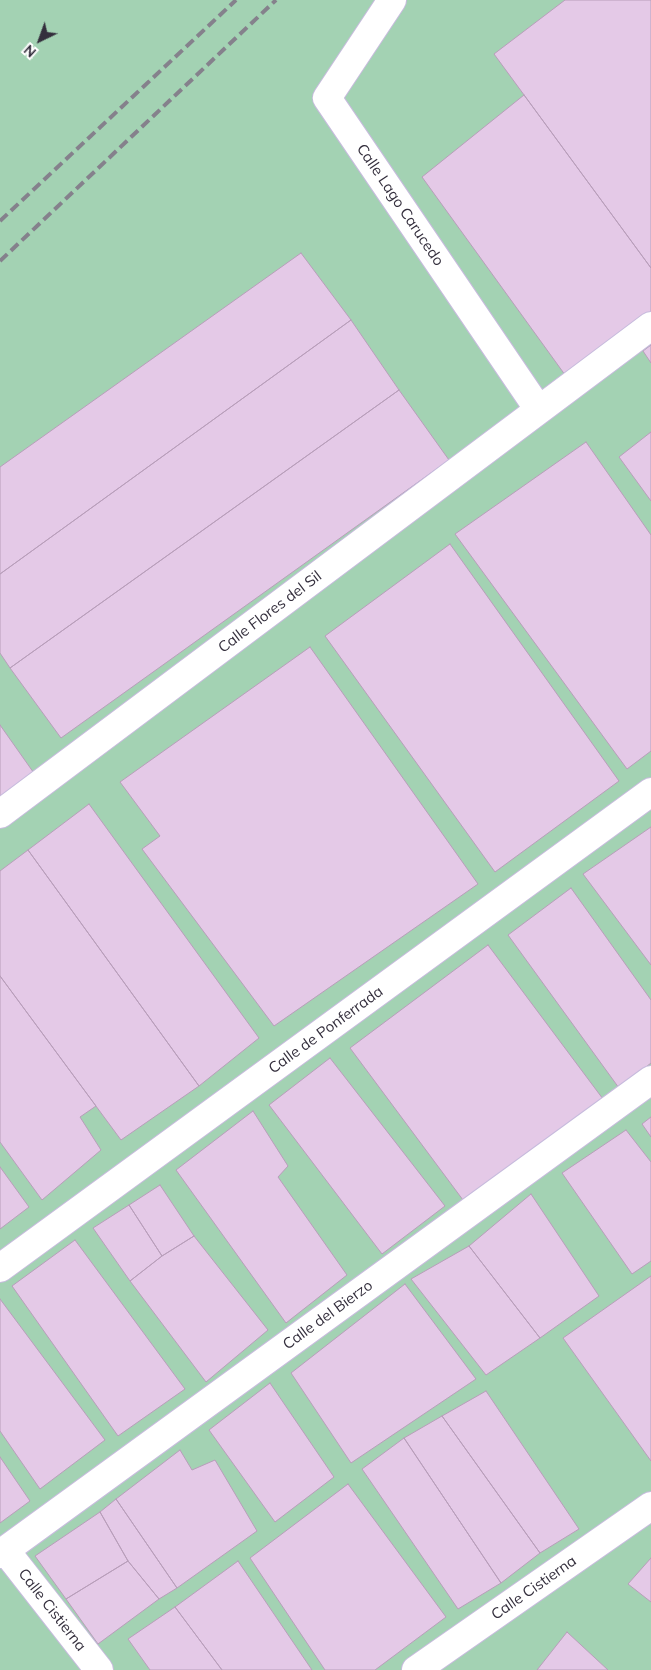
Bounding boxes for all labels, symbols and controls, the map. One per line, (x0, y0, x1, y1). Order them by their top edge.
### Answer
north arrow (15, 15, 65, 65)
text: N (20, 41, 40, 61)
street label: Calle Lago Carucedo (353, 141, 447, 269)
street label: Calle Flores del Sil (215, 567, 325, 657)
street label: Calle de Ponferrada (265, 982, 387, 1078)
street label: Calle del Bierzo (280, 1276, 376, 1354)
street label: Calle Cistierna (488, 1552, 580, 1624)
street label: Calle Cistierna (14, 1565, 90, 1655)

